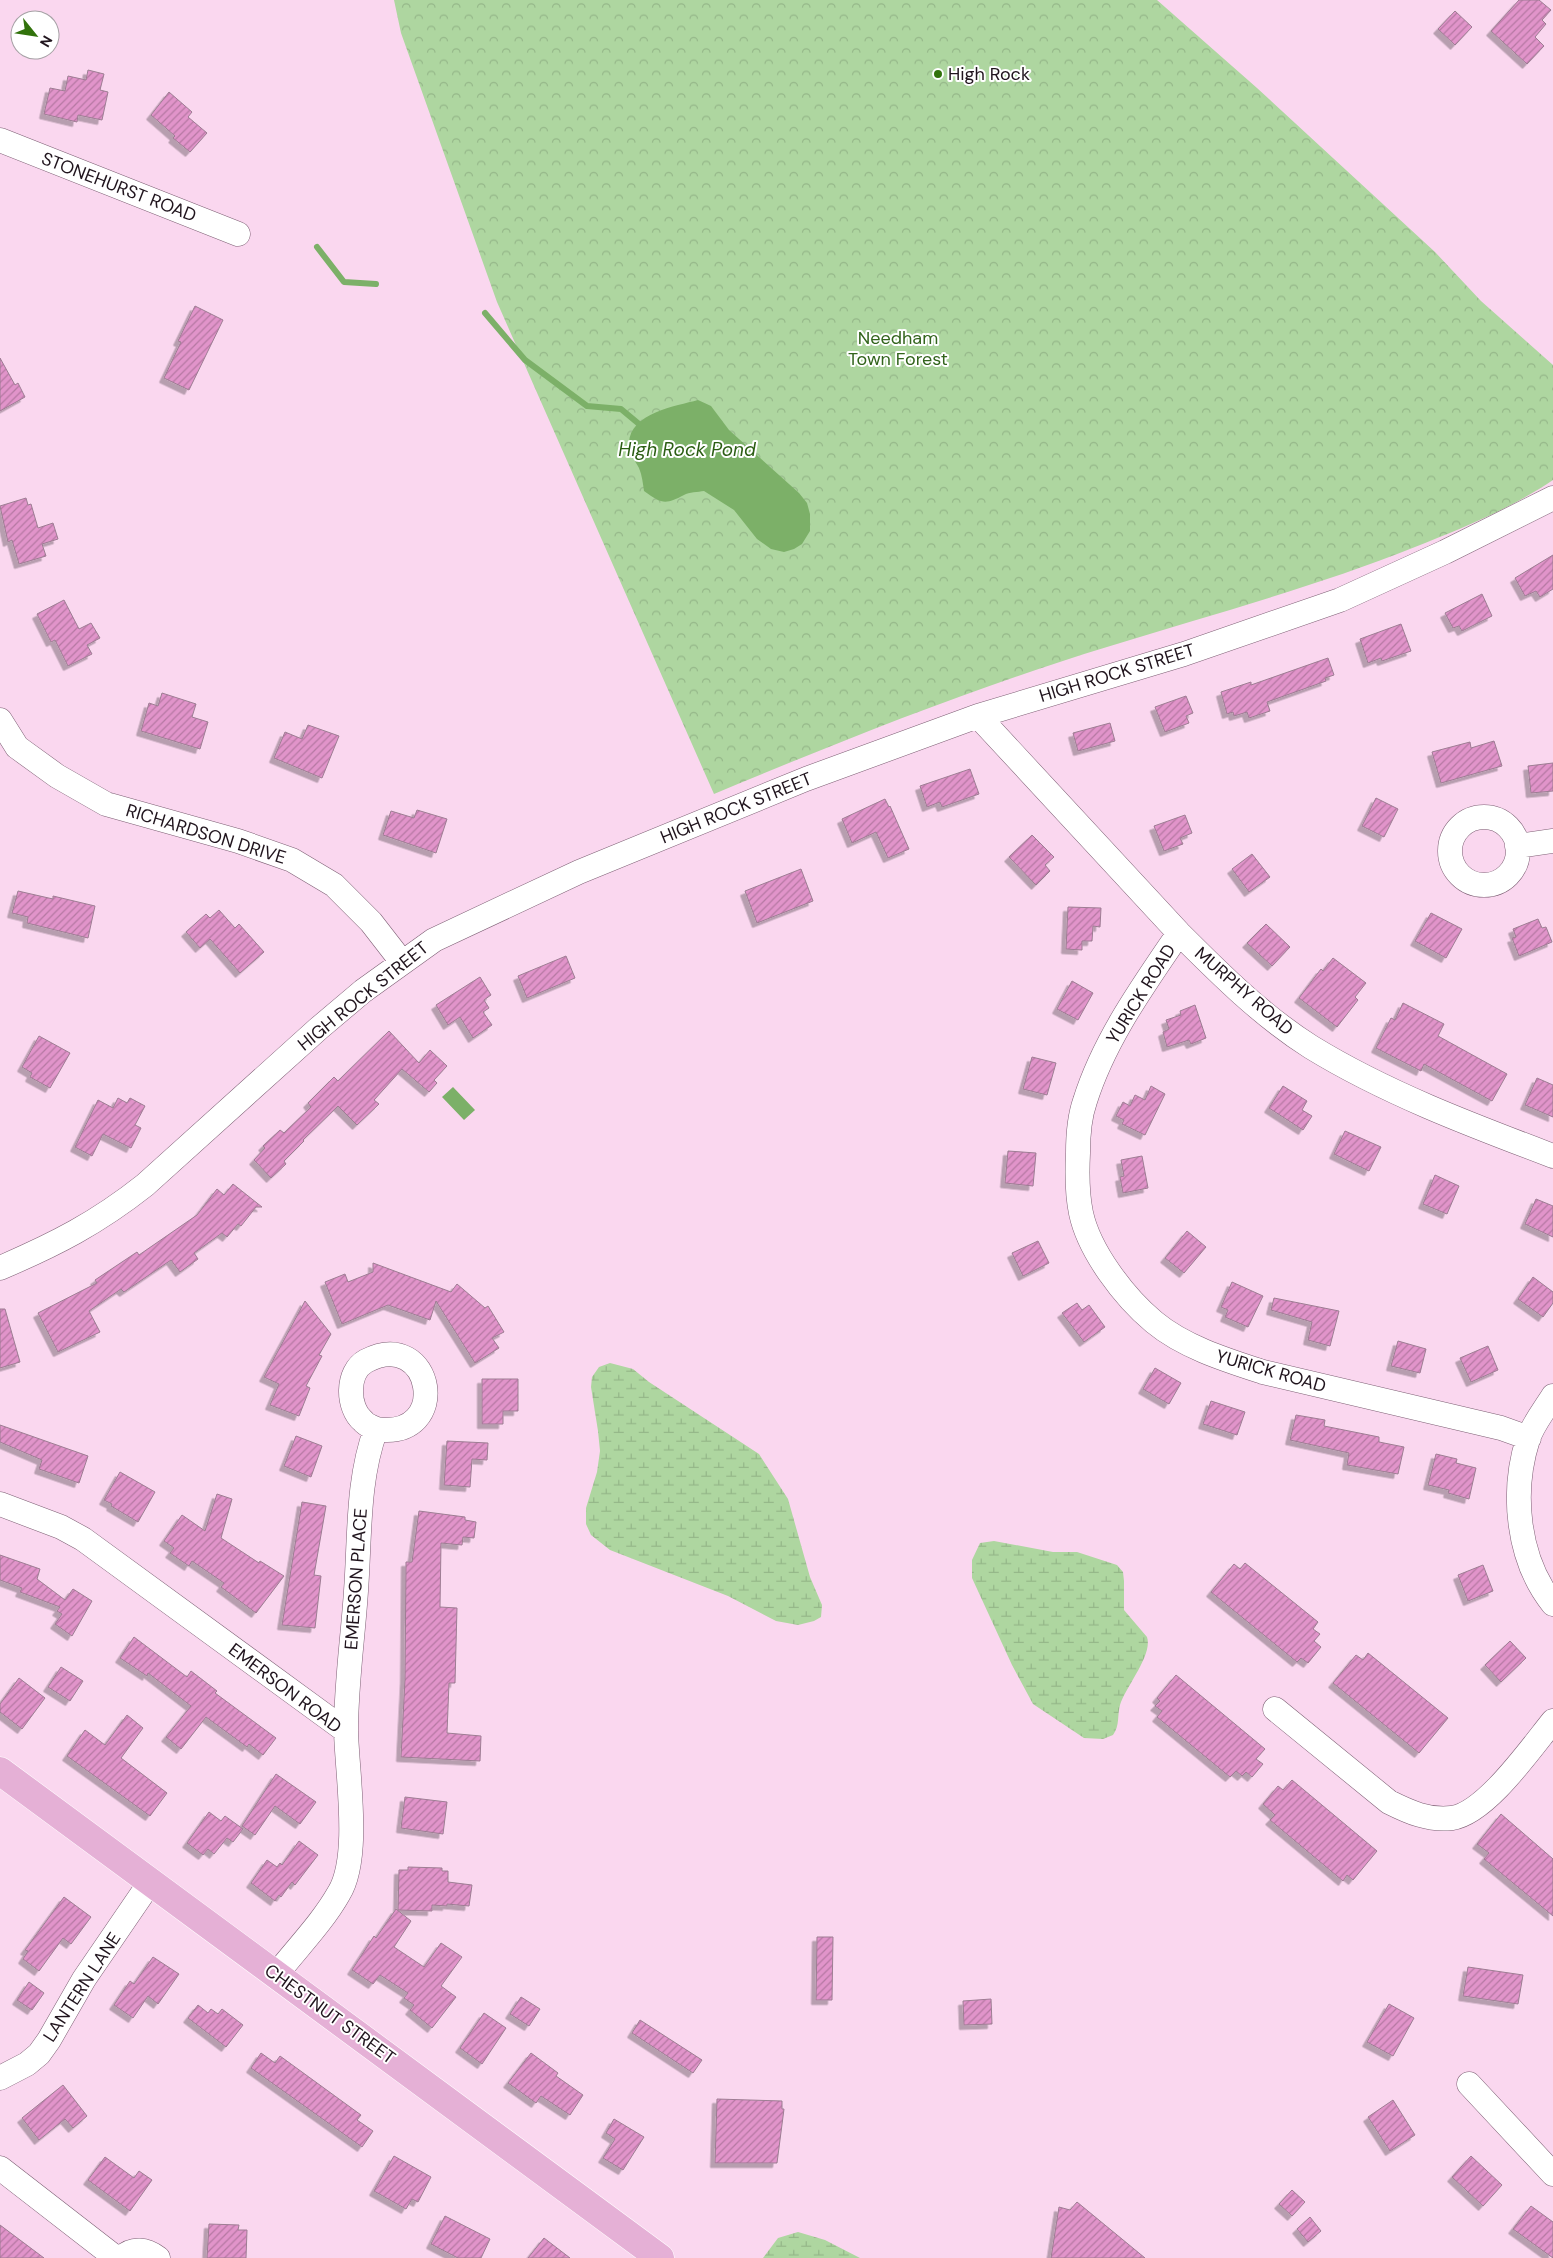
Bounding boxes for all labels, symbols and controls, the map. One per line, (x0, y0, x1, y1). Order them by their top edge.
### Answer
north arrow (10, 10, 60, 60)
text: N (36, 33, 57, 50)
place label: High Rock (948, 62, 1030, 86)
marker: High Rock (932, 68, 944, 80)
street label: STONEHURST ROAD (38, 146, 200, 228)
park label: Needham Town Forest (848, 326, 948, 371)
water label: High Rock Pond (618, 437, 757, 462)
street label: HIGH ROCK STREET (1036, 638, 1198, 708)
street label: HIGH ROCK STREET (657, 767, 815, 849)
street label: RICHARDSON DRIVE (123, 798, 289, 870)
street label: HIGH ROCK STREET (293, 936, 433, 1056)
street label: YURICK ROAD (1101, 940, 1181, 1048)
street label: MURPHY ROAD (1189, 941, 1299, 1041)
street label: YURICK ROAD (1213, 1344, 1329, 1398)
street label: EMERSON PLACE (339, 1507, 373, 1651)
street label: EMERSON ROAD (224, 1638, 346, 1738)
street label: LANTERN LANE (38, 1928, 126, 2046)
street label: CHESTNUT STREET (260, 1958, 400, 2070)

